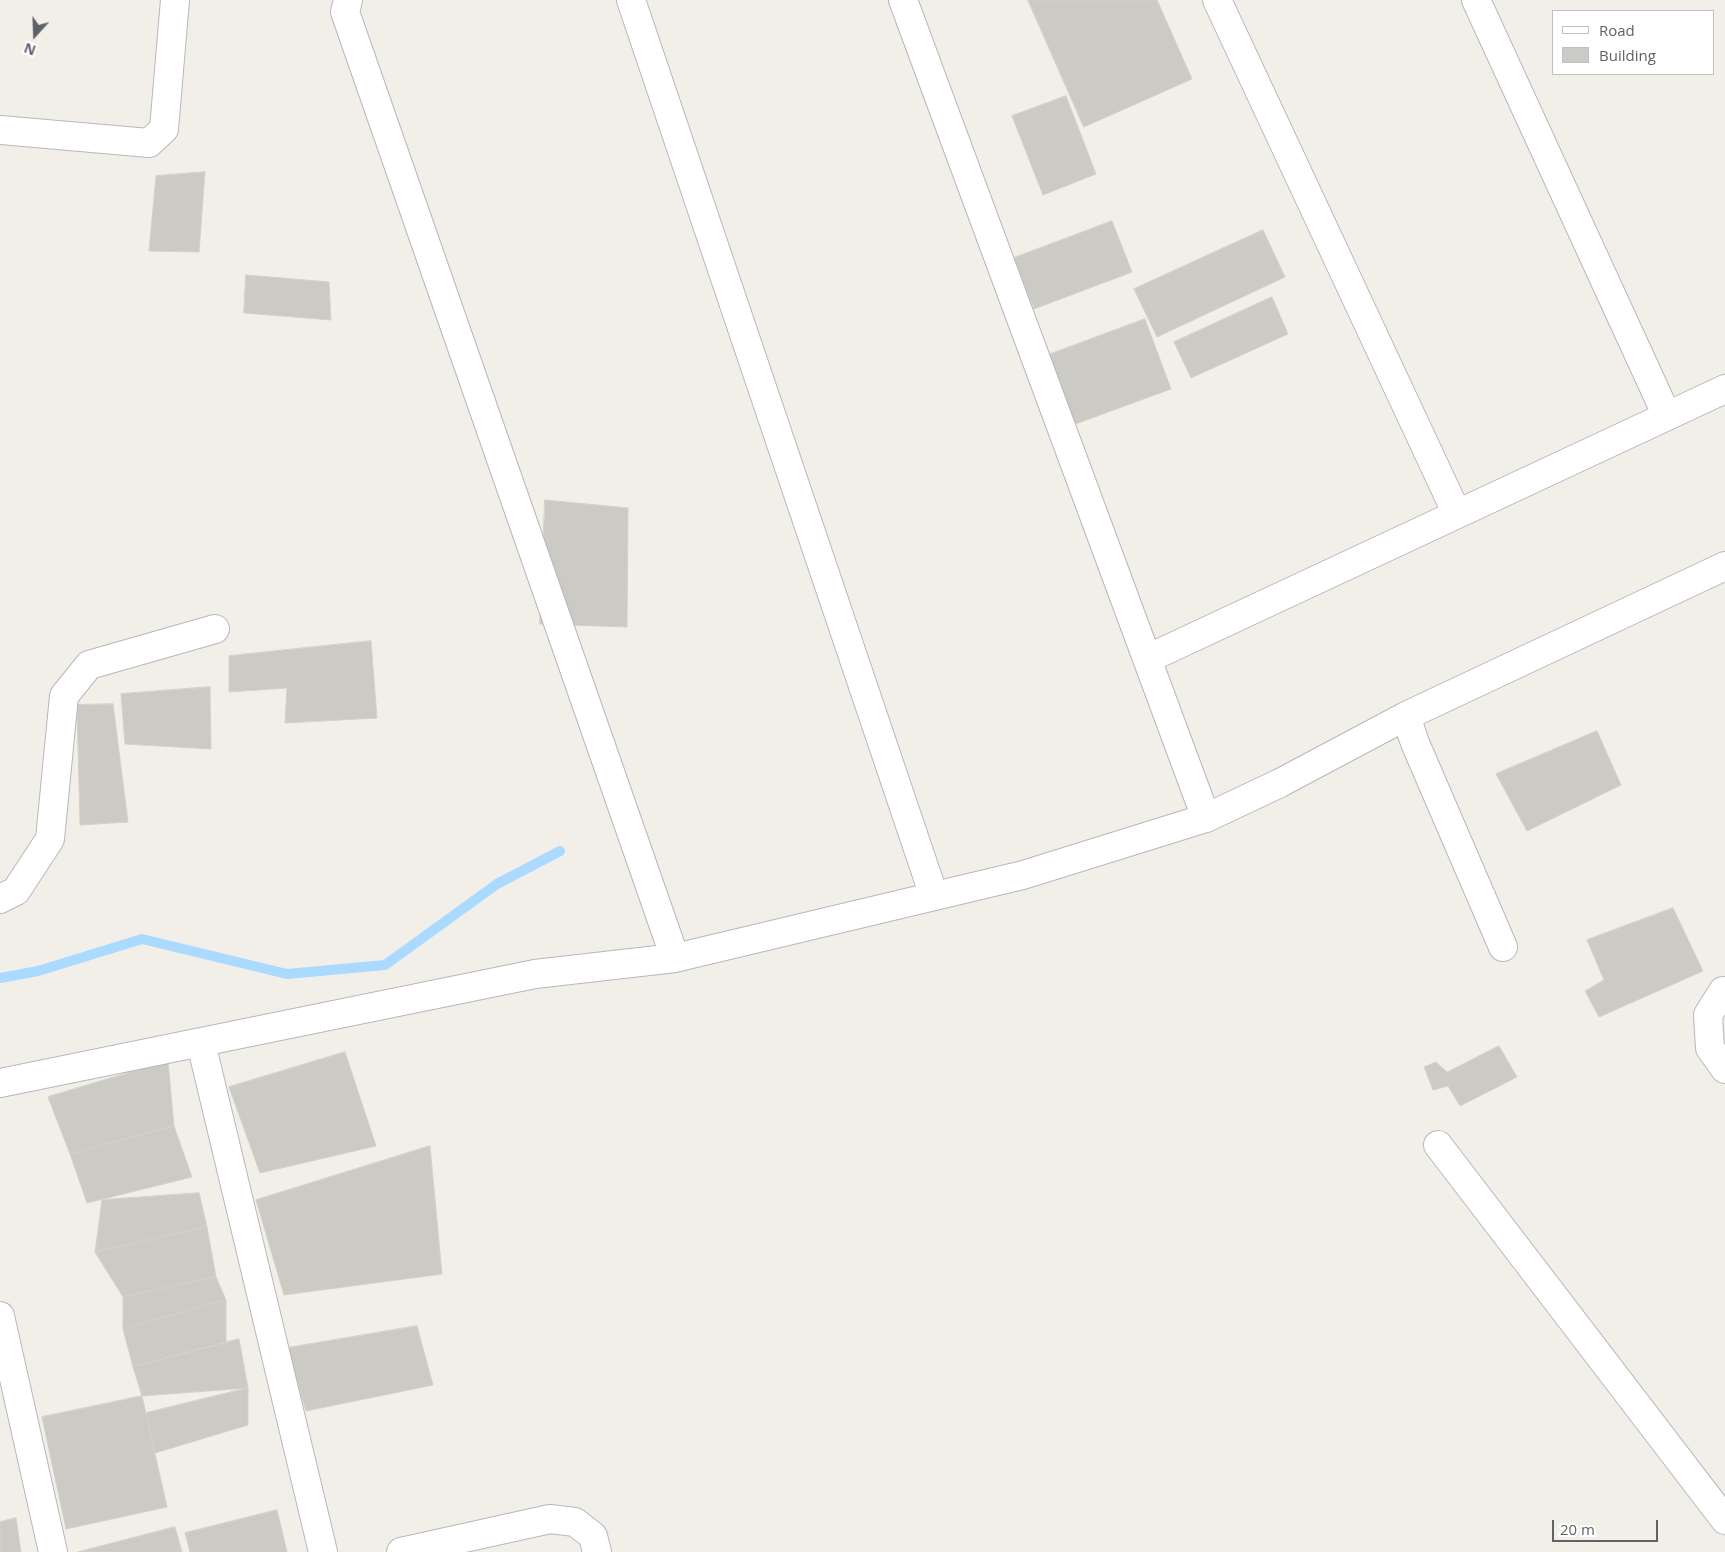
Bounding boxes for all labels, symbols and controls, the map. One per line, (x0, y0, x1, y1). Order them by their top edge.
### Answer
north arrow (10, 10, 60, 60)
legend (1552, 10, 1715, 75)
text: Road (1599, 20, 1635, 40)
text: N (21, 39, 38, 60)
text: Building (1599, 45, 1656, 65)
scale bar (1555, 1510, 1661, 1542)
text: 20 m (1560, 1519, 1595, 1539)

